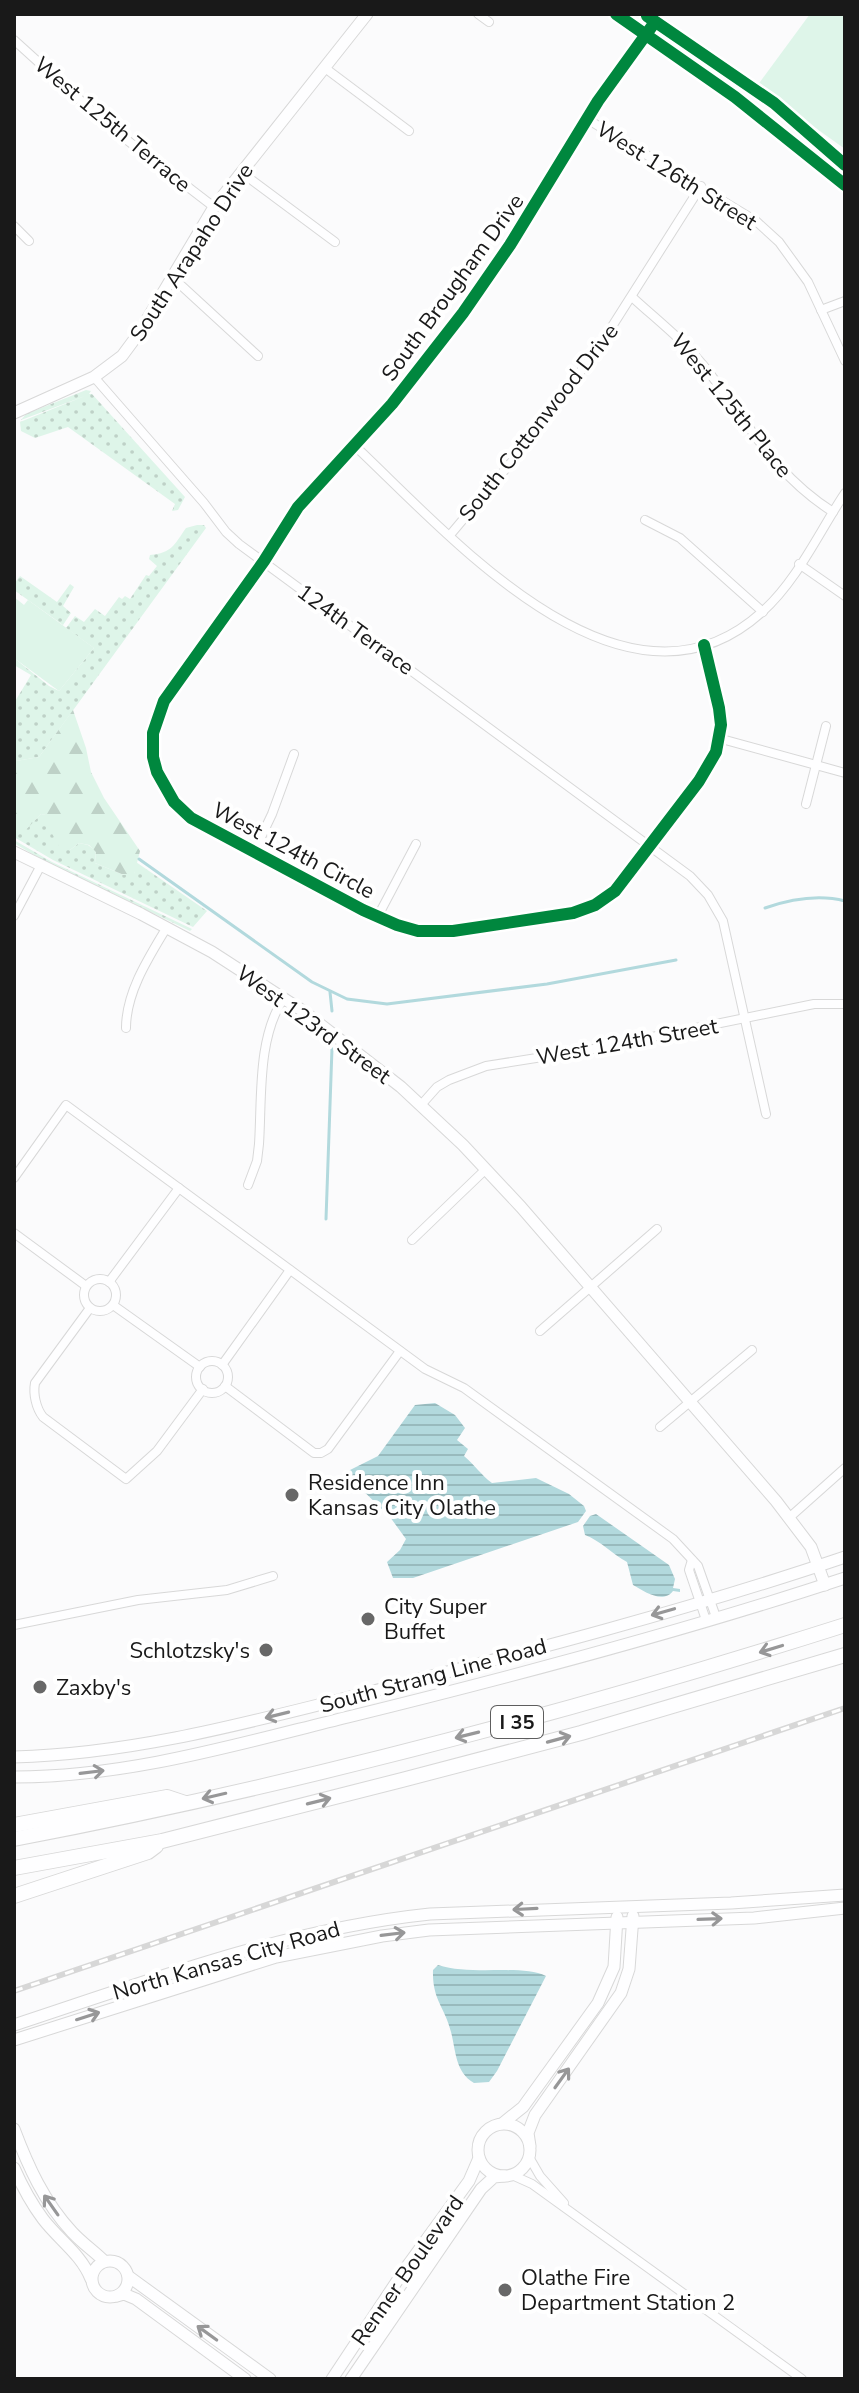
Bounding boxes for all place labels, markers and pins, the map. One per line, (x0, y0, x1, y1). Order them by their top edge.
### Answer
place label: Residence Inn Kansas City Olathe (308, 1468, 496, 1523)
marker: Residence Inn Kansas City Olathe (283, 1486, 301, 1504)
place label: City Super Buffet (384, 1592, 487, 1647)
marker: City Super Buffet (359, 1610, 377, 1628)
place label: Schlotzsky's (130, 1636, 250, 1666)
marker: Schlotzsky's (257, 1641, 275, 1659)
place label: Zaxby's (56, 1673, 131, 1703)
marker: Zaxby's (31, 1678, 49, 1696)
place label: Olathe Fire Department Station 2 (521, 2263, 735, 2318)
marker: Olathe Fire Department Station 2 (496, 2281, 514, 2299)

